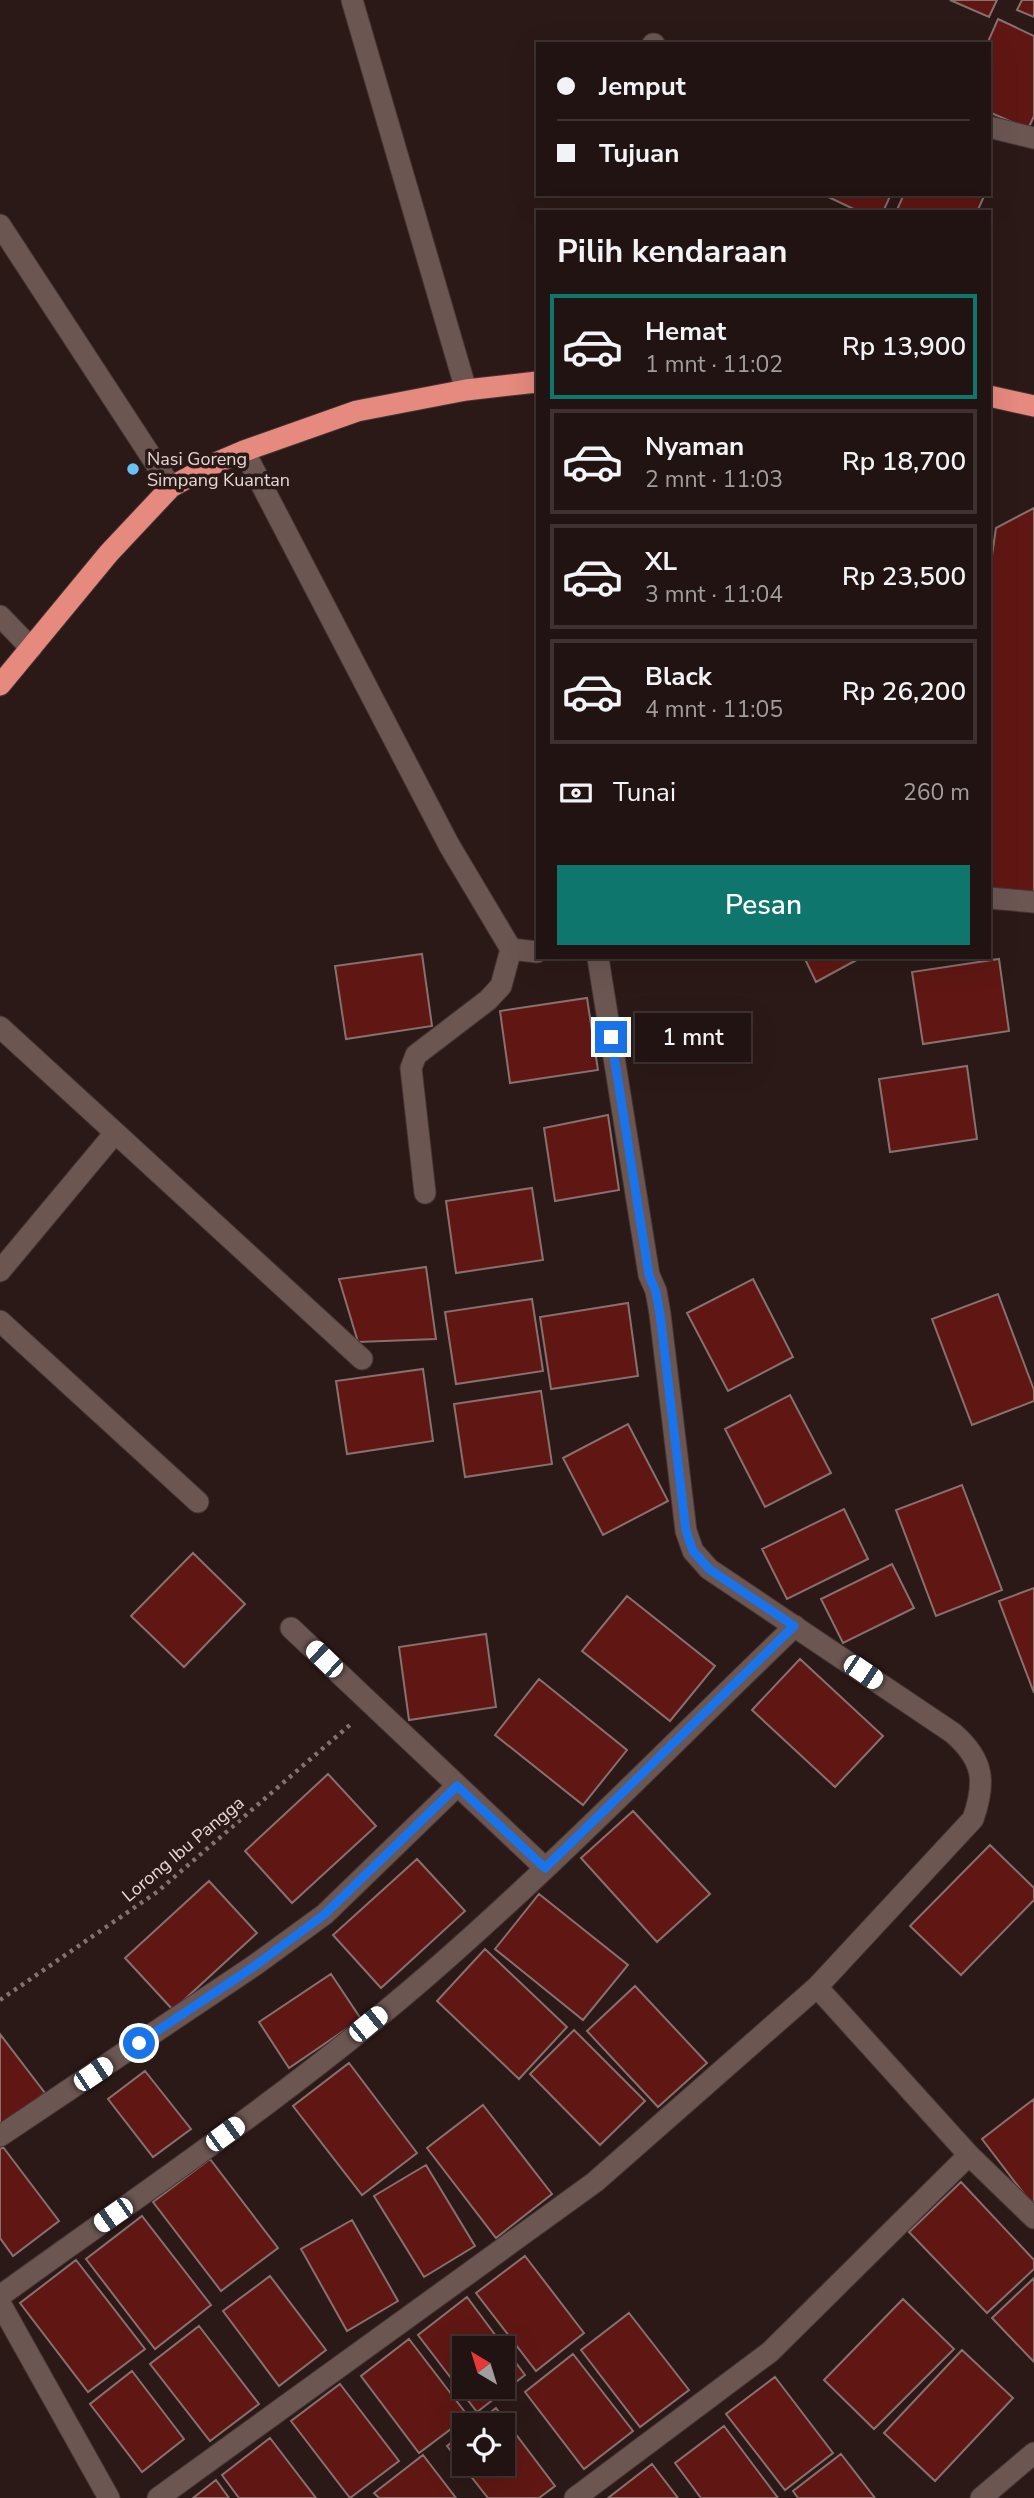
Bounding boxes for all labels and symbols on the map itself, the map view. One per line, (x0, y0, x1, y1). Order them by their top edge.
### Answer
place label: Nasi Goreng Simpang Kuantan (147, 447, 290, 492)
marker: Nasi Goreng Simpang Kuantan (125, 461, 141, 477)
callout: 1 mnt (636, 1012, 751, 1062)
route end (595, 1021, 627, 1053)
car (302, 1637, 347, 1681)
car (840, 1652, 887, 1692)
street label: Lorong Ibu Pangga (117, 1791, 249, 1907)
car (346, 2003, 391, 2045)
route start (123, 2027, 155, 2059)
car (70, 2054, 117, 2094)
car (202, 2113, 249, 2155)
car (90, 2194, 137, 2236)
north arrow (452, 2336, 514, 2399)

